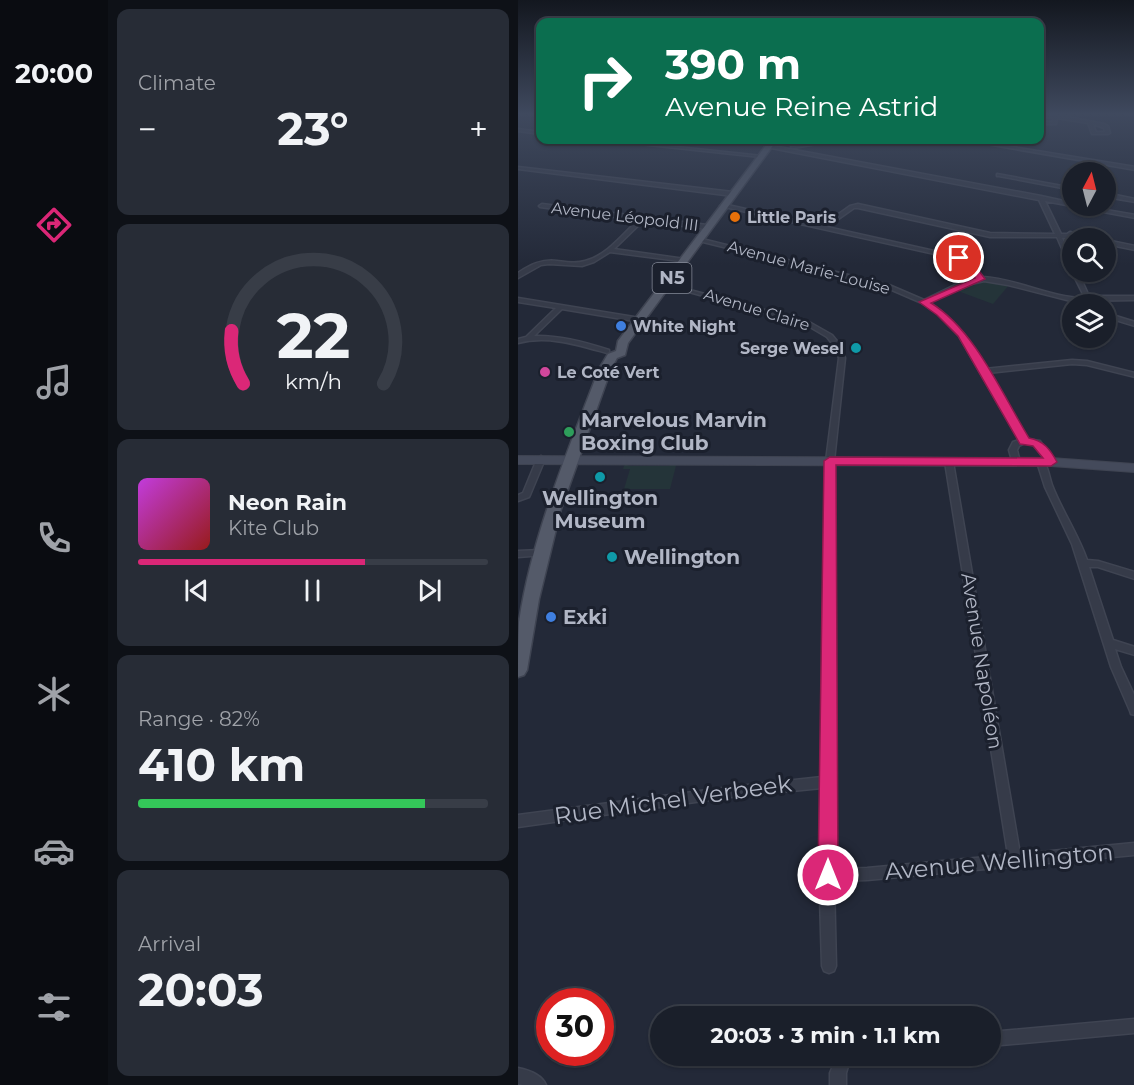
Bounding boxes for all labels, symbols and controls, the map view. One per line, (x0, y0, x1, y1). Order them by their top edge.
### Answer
text: 390 m (665, 38, 801, 90)
icon: right (566, 42, 644, 120)
text: 20:00 (15, 57, 93, 90)
text: Climate (138, 71, 216, 95)
text: Avenue Reine Astrid (665, 90, 938, 123)
text: 23° (277, 101, 349, 156)
text: − (138, 109, 157, 149)
text: + (469, 109, 488, 149)
north arrow (1062, 162, 1116, 216)
map controls (1062, 162, 1116, 348)
street label: Avenue Léopold III (550, 198, 700, 235)
icon: directions (33, 204, 75, 246)
place label: Little Paris (747, 208, 837, 227)
marker: Little Paris (728, 210, 742, 224)
button: search (1062, 228, 1116, 282)
pin (933, 232, 984, 283)
street label: Avenue Marie-Louise (725, 237, 892, 298)
icon: arrive (942, 241, 975, 274)
road number: N5 (652, 263, 692, 293)
street label: Avenue Claire (702, 284, 812, 335)
button: layers (1062, 294, 1116, 348)
text: 22 (276, 298, 350, 374)
place label: White Night (633, 317, 736, 336)
marker: White Night (614, 319, 628, 333)
place label: Serge Wesel (740, 339, 844, 358)
marker: Serge Wesel (849, 341, 863, 355)
icon: music (33, 361, 75, 403)
place label: Le Coté Vert (557, 363, 660, 382)
marker: Le Coté Vert (538, 365, 552, 379)
text: km/h (284, 369, 342, 395)
place label: Marvelous Marvin Boxing Club (581, 408, 767, 455)
marker: Marvelous Marvin Boxing Club (562, 425, 576, 439)
marker: Wellington Museum (593, 470, 607, 484)
place label: Wellington Museum (542, 486, 658, 533)
text: Neon Rain (228, 489, 347, 516)
text: Kite Club (228, 516, 319, 540)
icon: phone (33, 517, 75, 559)
place label: Wellington (624, 545, 740, 569)
marker: Wellington (605, 550, 619, 564)
street label: Avenue Napoléon (956, 571, 1008, 751)
icon: previous (180, 574, 213, 607)
icon: pause (296, 574, 329, 607)
icon: next (413, 574, 446, 607)
place label: Exki (563, 605, 607, 629)
marker: Exki (544, 610, 558, 624)
icon: climate (33, 673, 75, 715)
text: Range · 82% (138, 707, 260, 731)
text: 410 km (138, 737, 305, 792)
street label: Rue Michel Verbeek (552, 768, 794, 831)
icon: car (33, 830, 75, 872)
street label: Avenue Wellington (883, 837, 1114, 886)
position arrow (796, 843, 860, 907)
text: Arrival (138, 932, 201, 956)
text: 20:03 (138, 962, 264, 1017)
icon: filters (33, 986, 75, 1028)
speed limit sign: 30 (536, 988, 614, 1066)
text: 20:03 · 3 min · 1.1 km (710, 1022, 941, 1049)

